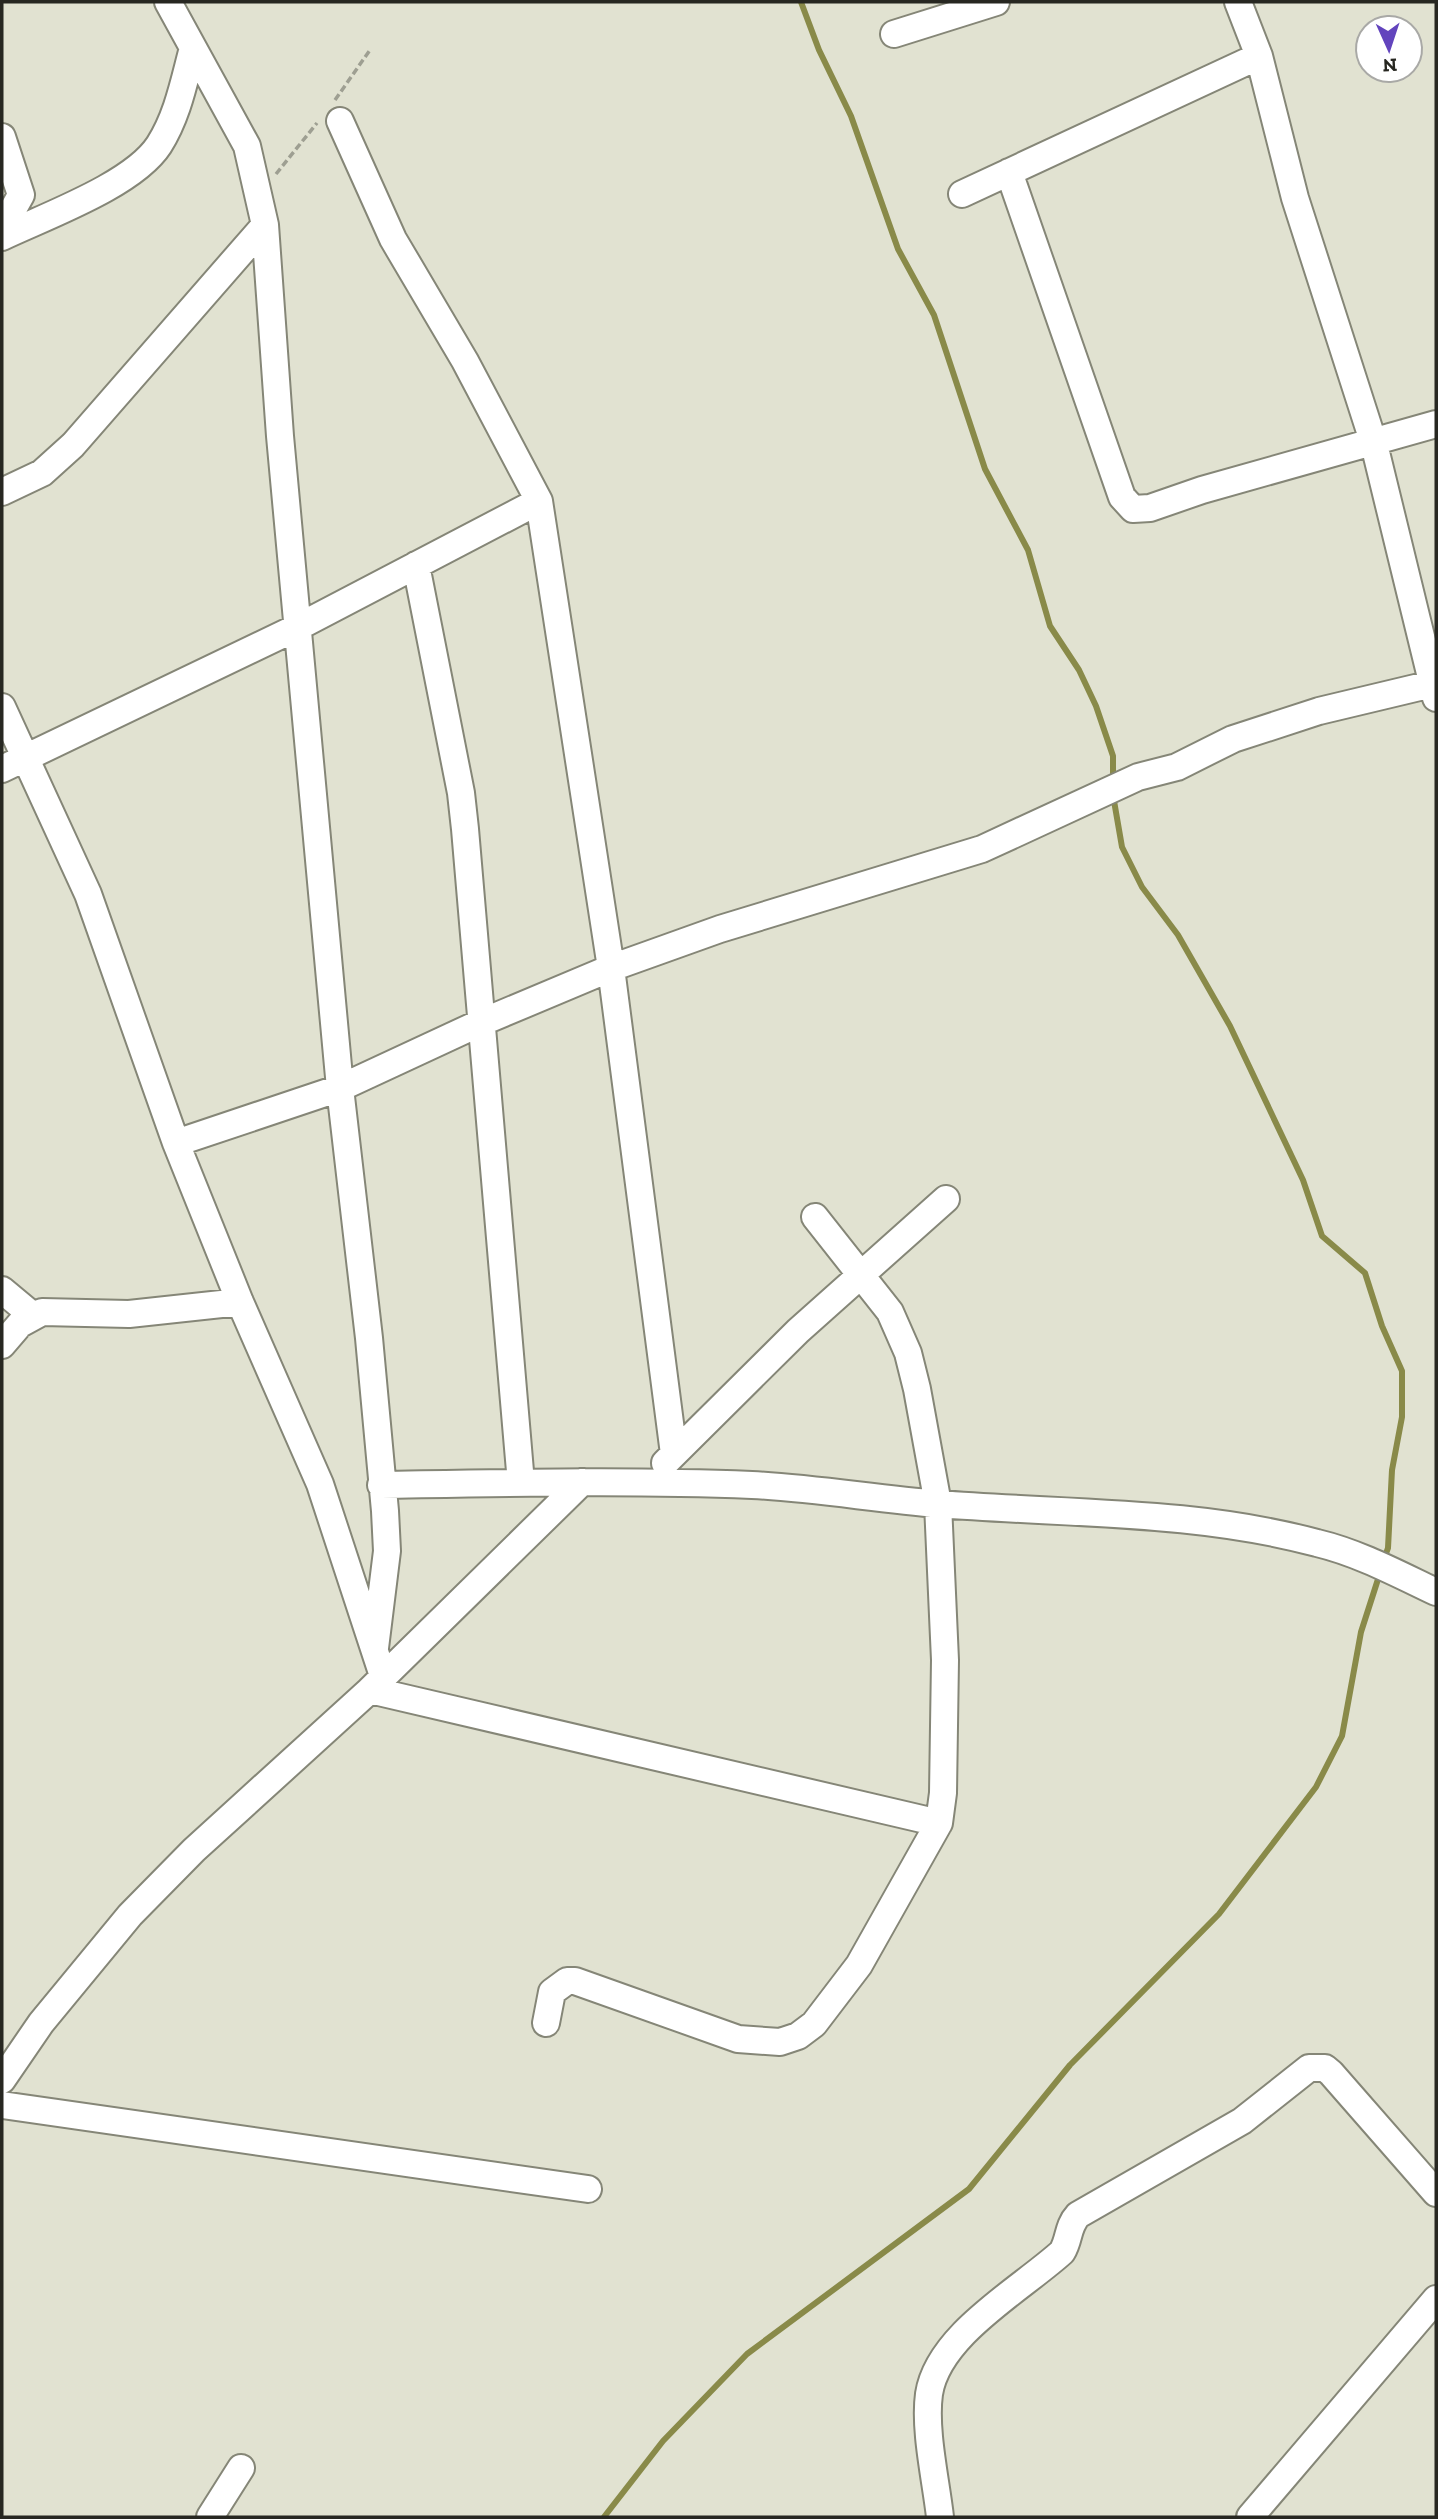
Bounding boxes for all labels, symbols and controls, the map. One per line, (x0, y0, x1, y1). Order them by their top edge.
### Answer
north arrow (1354, 14, 1424, 84)
text: N (1382, 54, 1398, 77)

